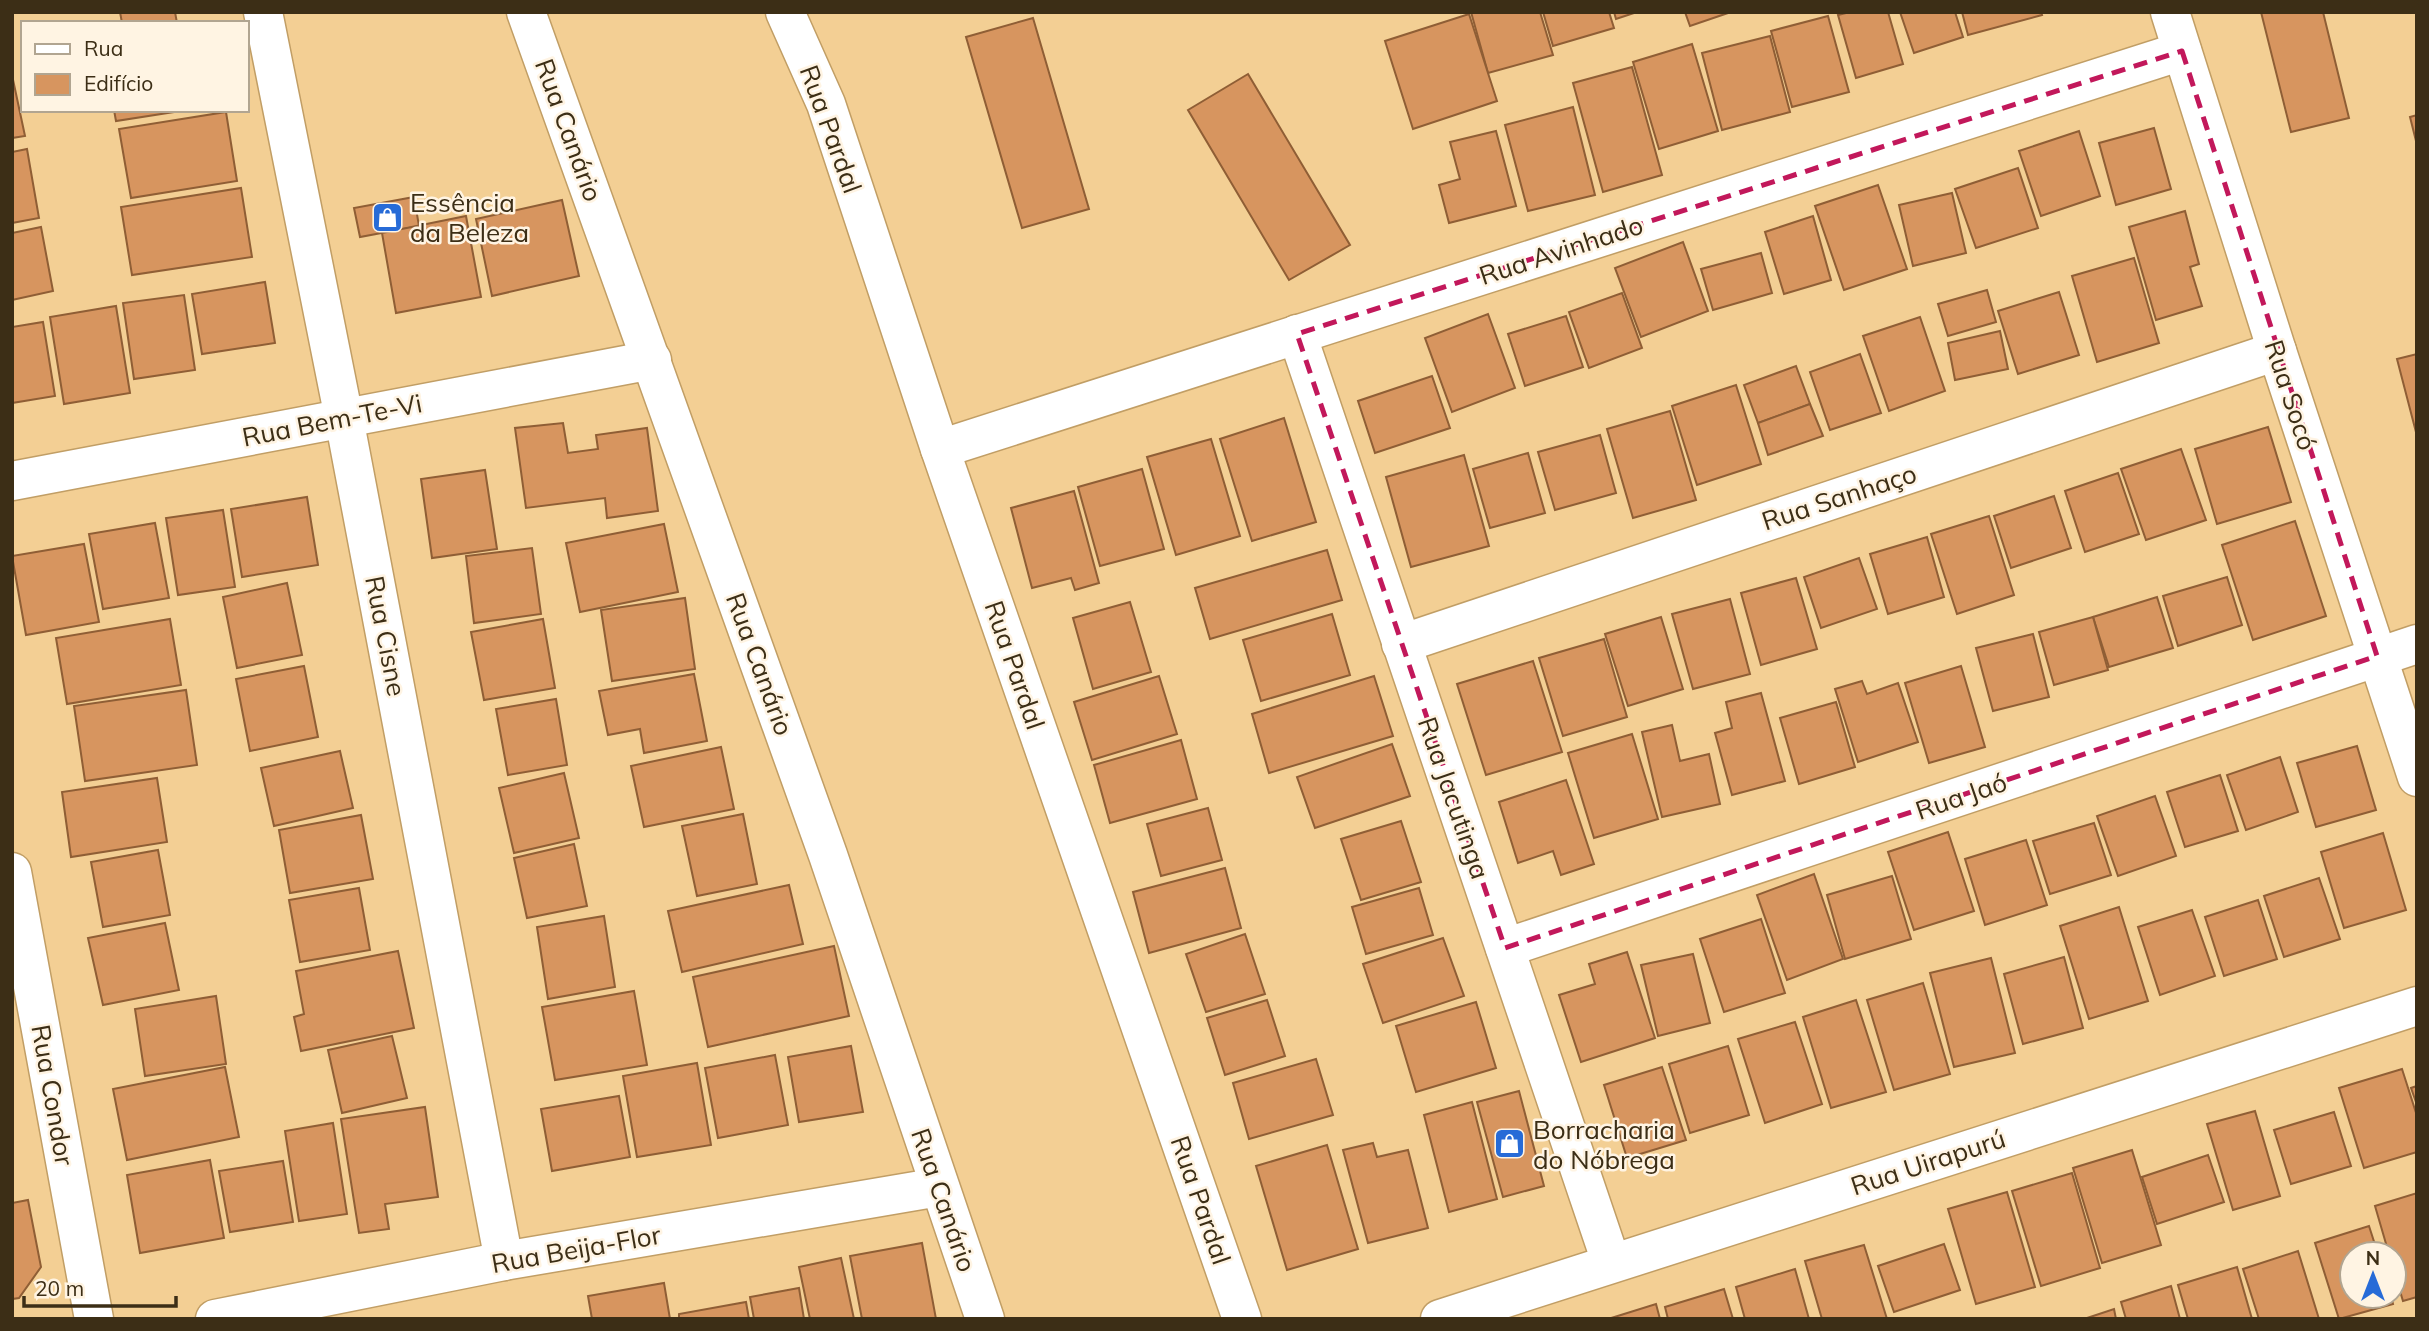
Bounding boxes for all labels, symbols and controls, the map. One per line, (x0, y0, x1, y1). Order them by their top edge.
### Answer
legend (21, 21, 248, 112)
text: Rua (84, 35, 123, 61)
street label: Rua Canário (528, 54, 610, 206)
street label: Rua Pardal (793, 60, 869, 198)
text: Edifício (84, 70, 153, 96)
place label: Essência da Beleza (410, 186, 529, 249)
shop icon: Essência da Beleza (370, 200, 404, 234)
street label: Rua Avinhado (1475, 208, 1647, 292)
street label: Rua Socó (2258, 336, 2324, 454)
street label: Rua Bem-Te-Vi (239, 386, 425, 454)
street label: Rua Sanhaço (1757, 456, 1921, 538)
street label: Rua Cisne (358, 573, 414, 699)
street label: Rua Canário (719, 588, 801, 740)
street label: Rua Pardal (978, 596, 1052, 734)
street label: Rua Jacutinga (1411, 713, 1497, 883)
street label: Rua Jaó (1911, 765, 2011, 827)
street label: Rua Condor (24, 1022, 82, 1168)
place label: Borracharia do Nóbrega (1533, 1113, 1675, 1176)
street label: Rua Uirapurú (1847, 1122, 2009, 1202)
street label: Rua Canário (904, 1124, 984, 1276)
shop icon: Borracharia do Nóbrega (1493, 1127, 1527, 1161)
street label: Rua Pardal (1164, 1131, 1238, 1269)
street label: Rua Beija-Flor (489, 1218, 664, 1280)
north arrow (2338, 1240, 2408, 1310)
text: N (2366, 1246, 2380, 1270)
scale bar (24, 1264, 177, 1308)
text: 20 m (35, 1275, 84, 1301)

